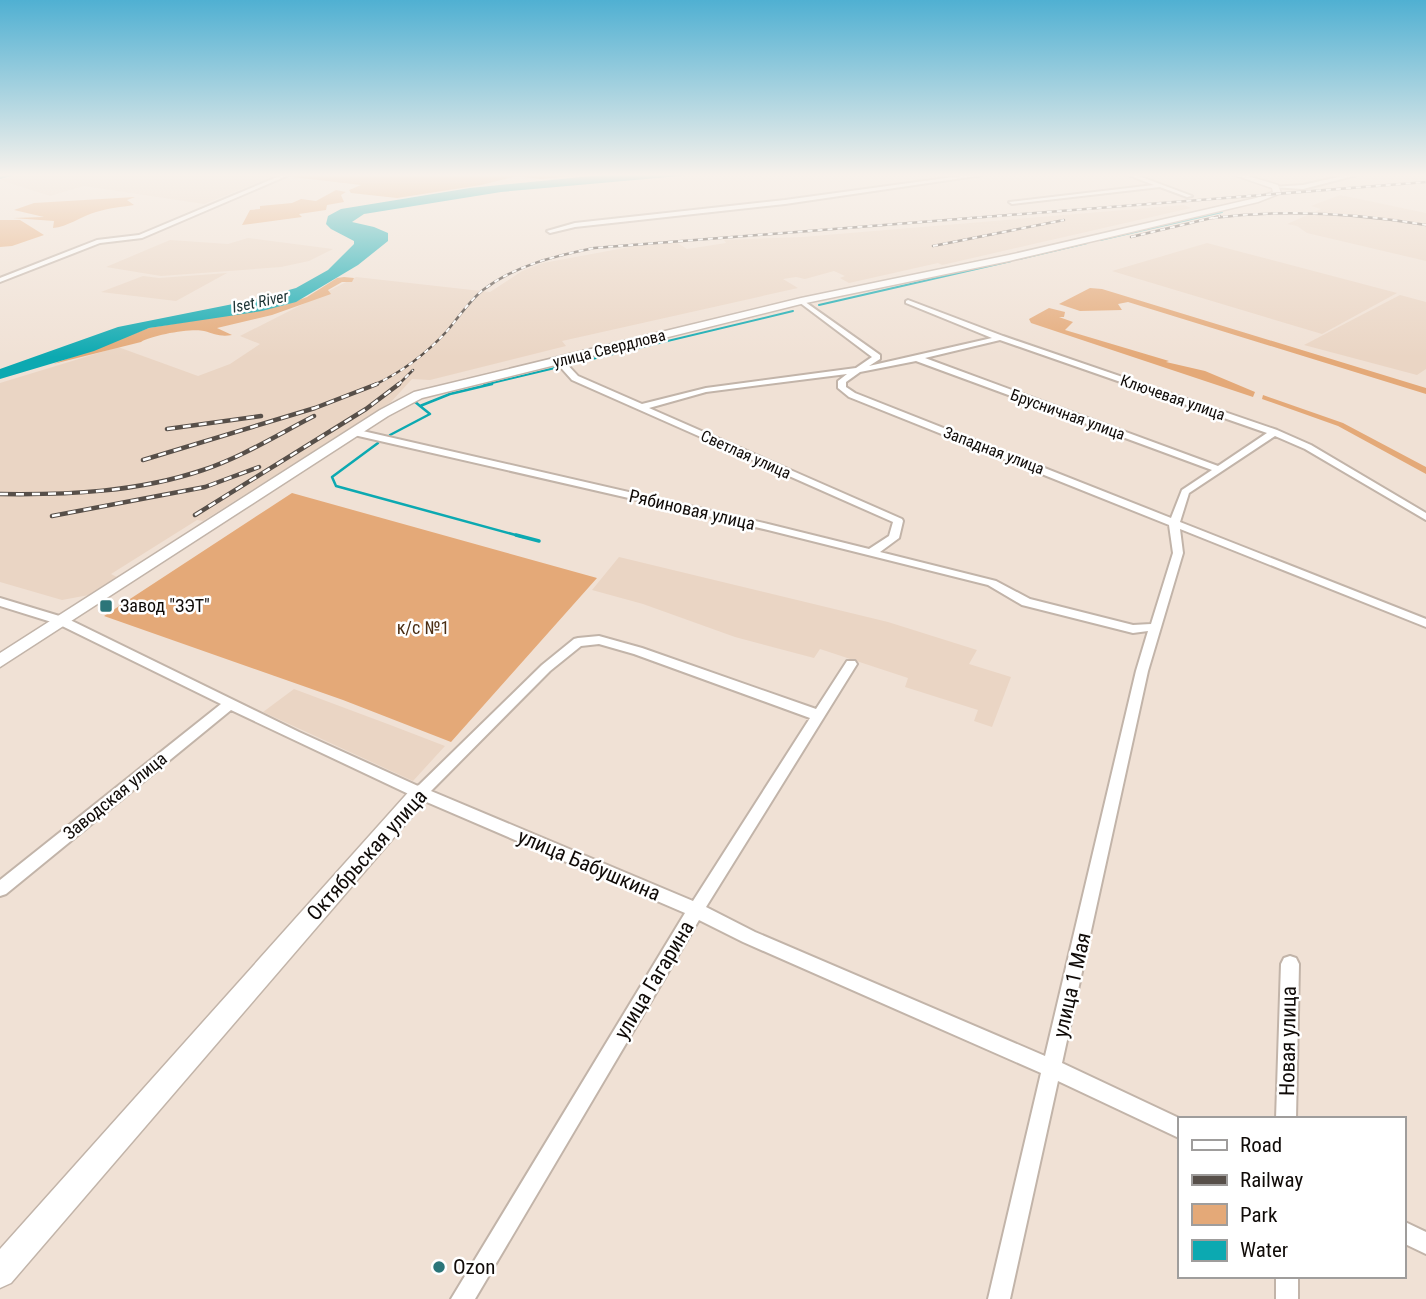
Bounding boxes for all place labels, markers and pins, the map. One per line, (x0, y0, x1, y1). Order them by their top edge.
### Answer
place label: Завод "ЗЭТ" (120, 595, 210, 616)
marker: Завод "ЗЭТ" (98, 598, 114, 614)
place label: Ozon (453, 1255, 495, 1279)
marker: Ozon (431, 1259, 447, 1275)

